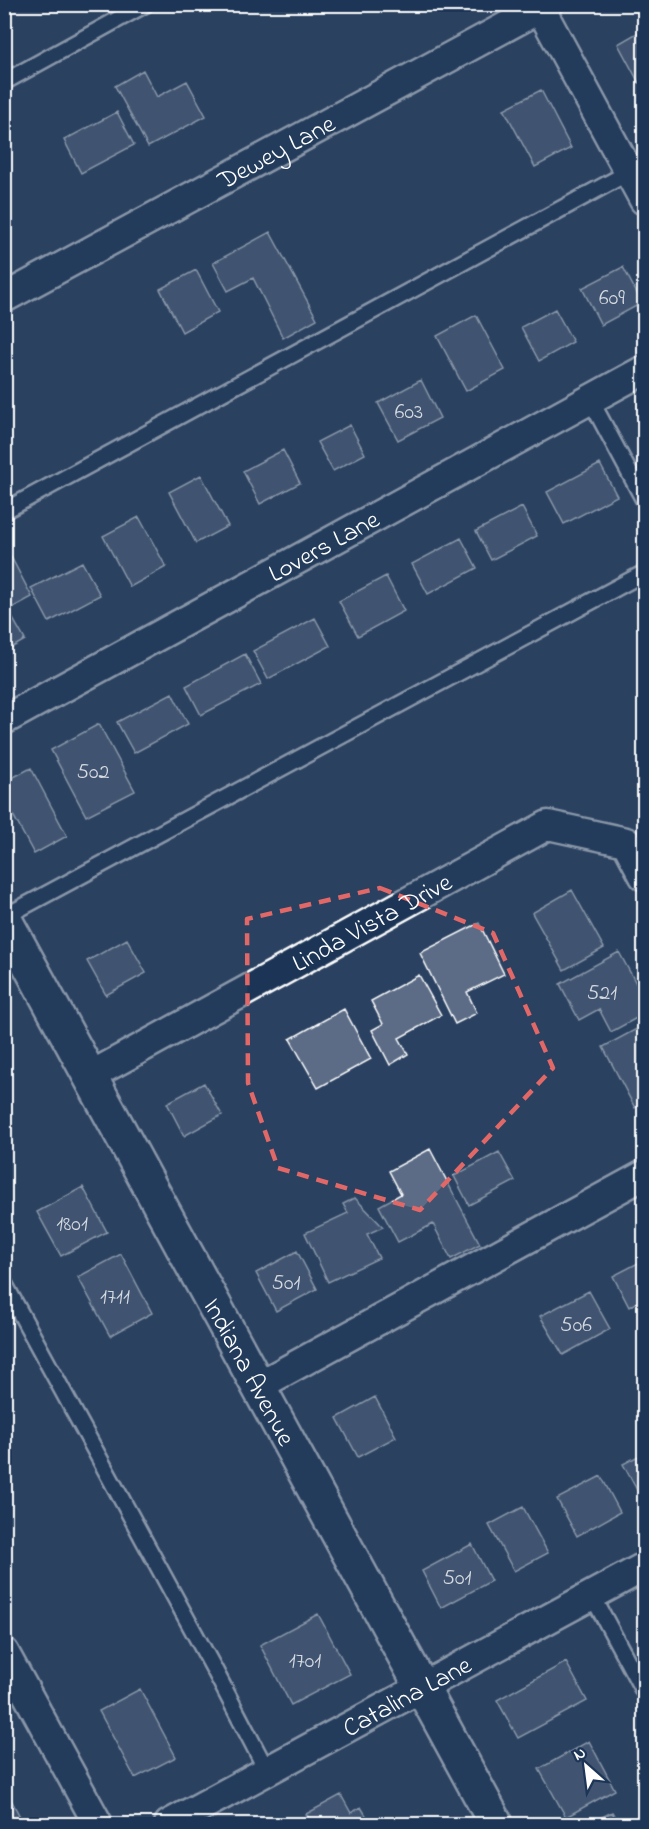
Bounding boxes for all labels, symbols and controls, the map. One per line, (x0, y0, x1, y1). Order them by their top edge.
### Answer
street label: Dewey Lane (211, 106, 343, 201)
house number: 609 (599, 283, 625, 315)
house number: 603 (395, 397, 423, 429)
street label: Lovers Lane (262, 502, 388, 594)
house number: 502 (76, 757, 110, 789)
street label: Linda Vista Drive (286, 865, 460, 984)
house number: 521 (587, 978, 617, 1010)
house number: 1801 (56, 1209, 88, 1241)
house number: 501 (271, 1268, 301, 1300)
house number: 1711 (100, 1282, 130, 1314)
street label: Indiana Avenue (192, 1292, 303, 1454)
house number: 506 (560, 1310, 592, 1342)
house number: 501 (442, 1563, 472, 1595)
house number: 1701 (289, 1646, 321, 1678)
street label: Catalina Lane (337, 1648, 480, 1749)
north arrow (556, 1736, 616, 1796)
text: N (569, 1741, 590, 1768)

